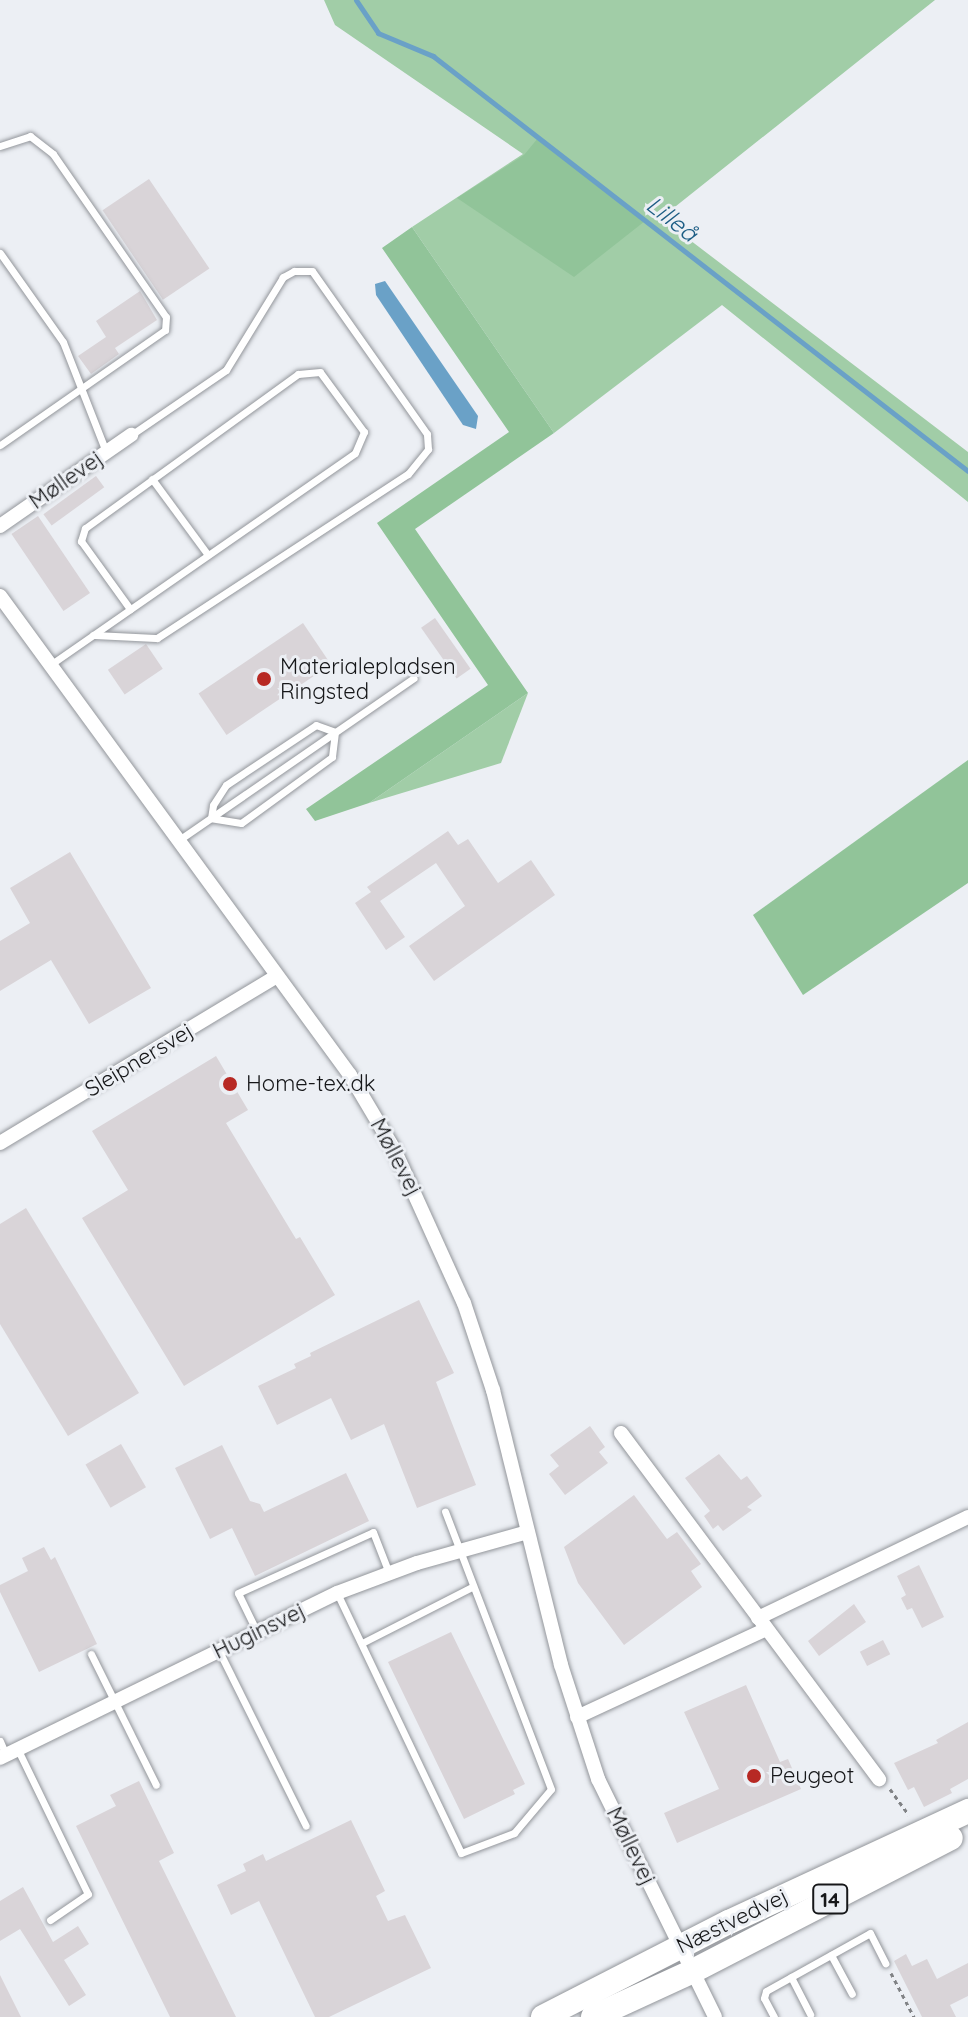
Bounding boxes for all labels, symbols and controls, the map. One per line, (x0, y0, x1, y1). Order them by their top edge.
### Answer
water label: Lilleå (641, 190, 703, 248)
street label: Møllevej (24, 445, 108, 515)
place label: Materialepladsen Ringsted (280, 653, 456, 704)
marker: Materialepladsen Ringsted (255, 670, 273, 688)
street label: Sleipnersvej (80, 1017, 198, 1103)
place label: Home-tex.dk (246, 1071, 376, 1097)
marker: Home-tex.dk (221, 1075, 239, 1093)
street label: Møllevej (365, 1114, 427, 1200)
street label: Huginsvej (208, 1597, 310, 1665)
place label: Peugeot (770, 1763, 854, 1789)
marker: Peugeot (745, 1767, 763, 1785)
street label: Møllevej (601, 1803, 661, 1889)
street label: Næstvedvej (672, 1883, 792, 1959)
road number: 14 (812, 1883, 848, 1915)

